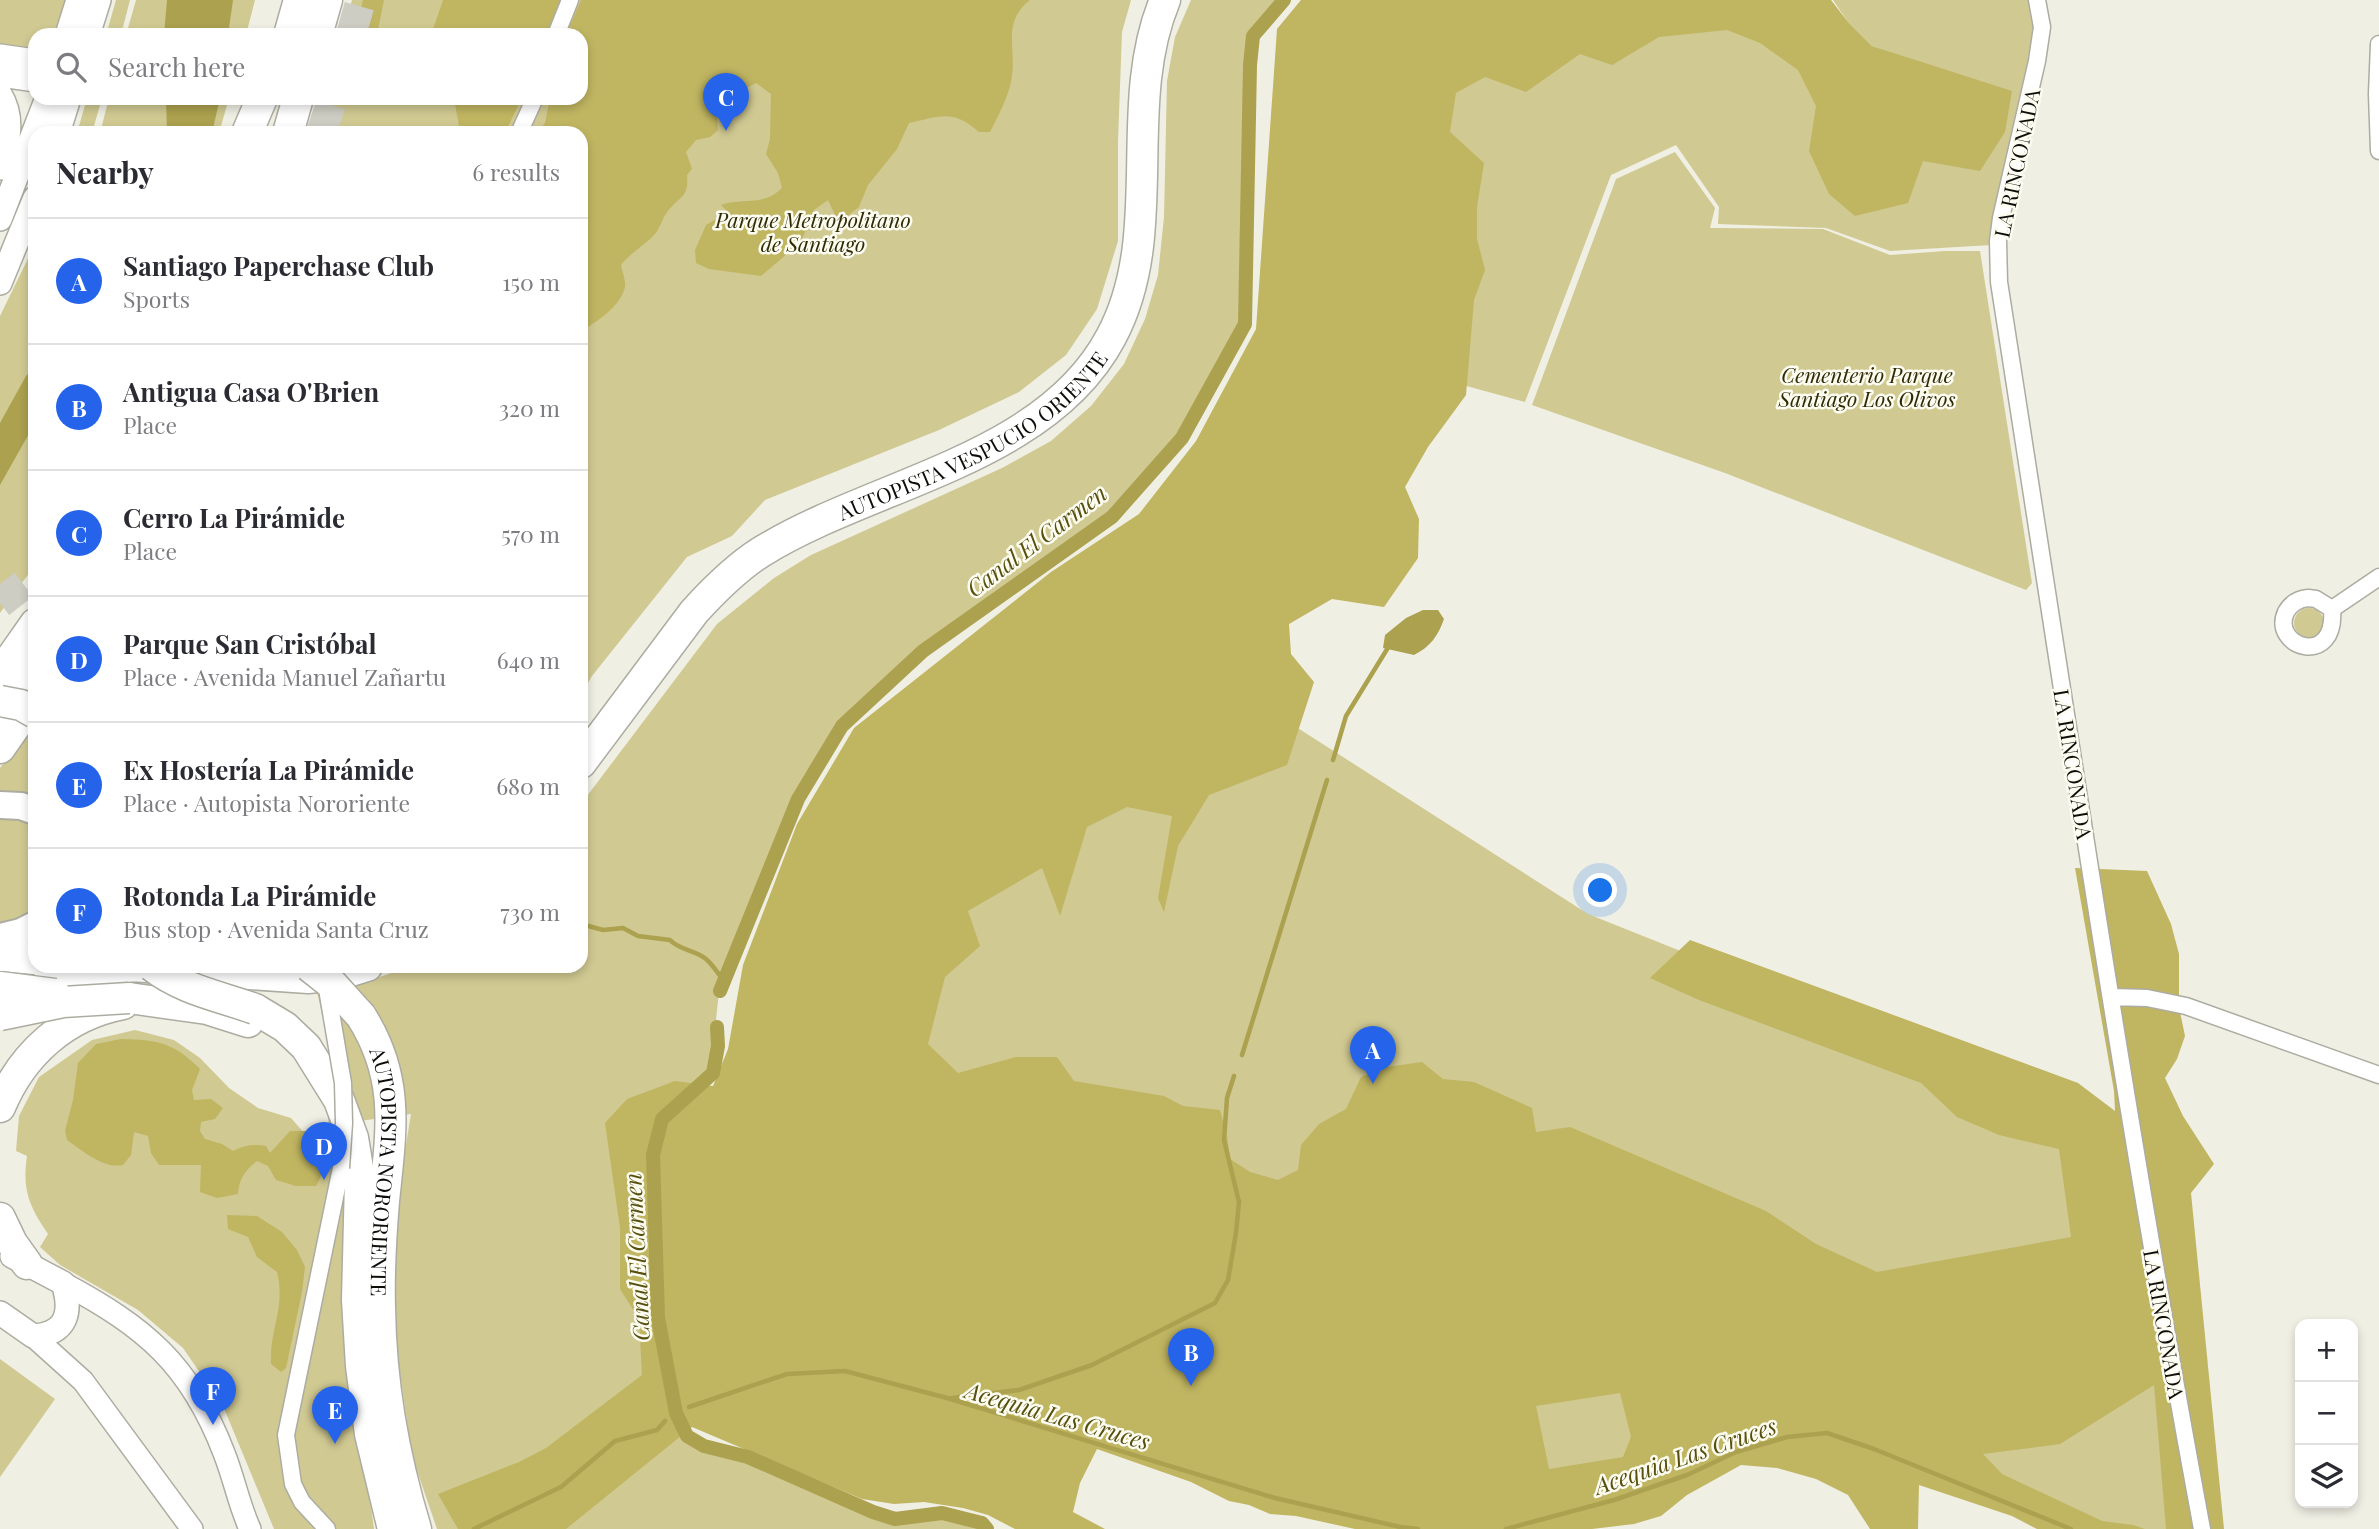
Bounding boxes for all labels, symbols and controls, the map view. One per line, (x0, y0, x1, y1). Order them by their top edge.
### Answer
search box (28, 28, 588, 105)
icon: search (52, 48, 90, 86)
text: Search here (108, 49, 245, 84)
pin: C (703, 73, 749, 131)
street label: LA RINCONADA (1987, 85, 2046, 240)
text: Nearby (56, 152, 154, 192)
text: 6 results (472, 156, 560, 187)
park label: Parque Metropolitano de Santiago (714, 205, 911, 257)
text: Santiago Paperchase Club (123, 248, 434, 283)
text: A (71, 266, 87, 297)
text: 150 m (502, 266, 560, 297)
text: Sports (123, 283, 190, 314)
street label: AUTOPISTA VESPUCIO ORIENTE (832, 345, 1113, 526)
park label: Cementerio Parque Santiago Los Olivos (1778, 360, 1955, 412)
text: Antigua Casa O'Brien (123, 374, 379, 409)
text: B (71, 392, 87, 423)
text: 320 m (499, 392, 560, 423)
text: Place (123, 409, 177, 440)
water label: Canal El Carmen (959, 477, 1113, 603)
text: Cerro La Pirámide (123, 500, 345, 535)
text: C (71, 518, 87, 549)
text: 570 m (501, 518, 560, 549)
text: Place (123, 535, 177, 566)
text: Parque San Cristóbal (123, 626, 377, 661)
text: D (70, 644, 88, 675)
text: 640 m (497, 644, 560, 675)
text: Place · Avenida Manuel Zañartu (123, 661, 446, 692)
street label: LA RINCONADA (2048, 687, 2100, 842)
text: Ex Hostería La Pirámide (123, 752, 414, 787)
text: E (72, 770, 86, 801)
text: 680 m (496, 770, 560, 801)
text: Place · Autopista Nororiente (123, 787, 410, 818)
your location (1583, 873, 1617, 907)
text: Rotonda La Pirámide (123, 878, 376, 913)
text: F (72, 896, 86, 927)
text: 730 m (500, 896, 560, 927)
text: Bus stop · Avenida Santa Cruz (123, 913, 429, 944)
pin: A (1350, 1026, 1396, 1084)
street label: AUTOPISTA NORORIENTE (364, 1042, 405, 1296)
pin: D (301, 1122, 347, 1180)
water label: Canal El Carmen (616, 1172, 656, 1342)
street label: LA RINCONADA (2138, 1247, 2192, 1402)
map controls (2295, 1319, 2358, 1508)
button: + (2295, 1319, 2358, 1382)
pin: B (1168, 1328, 1214, 1386)
pin: F (190, 1367, 236, 1425)
water label: Acequia Las Cruces (960, 1373, 1154, 1456)
button: − (2295, 1382, 2358, 1445)
pin: E (312, 1386, 358, 1444)
water label: Acequia Las Cruces (1588, 1409, 1780, 1501)
button: layers (2295, 1445, 2358, 1508)

